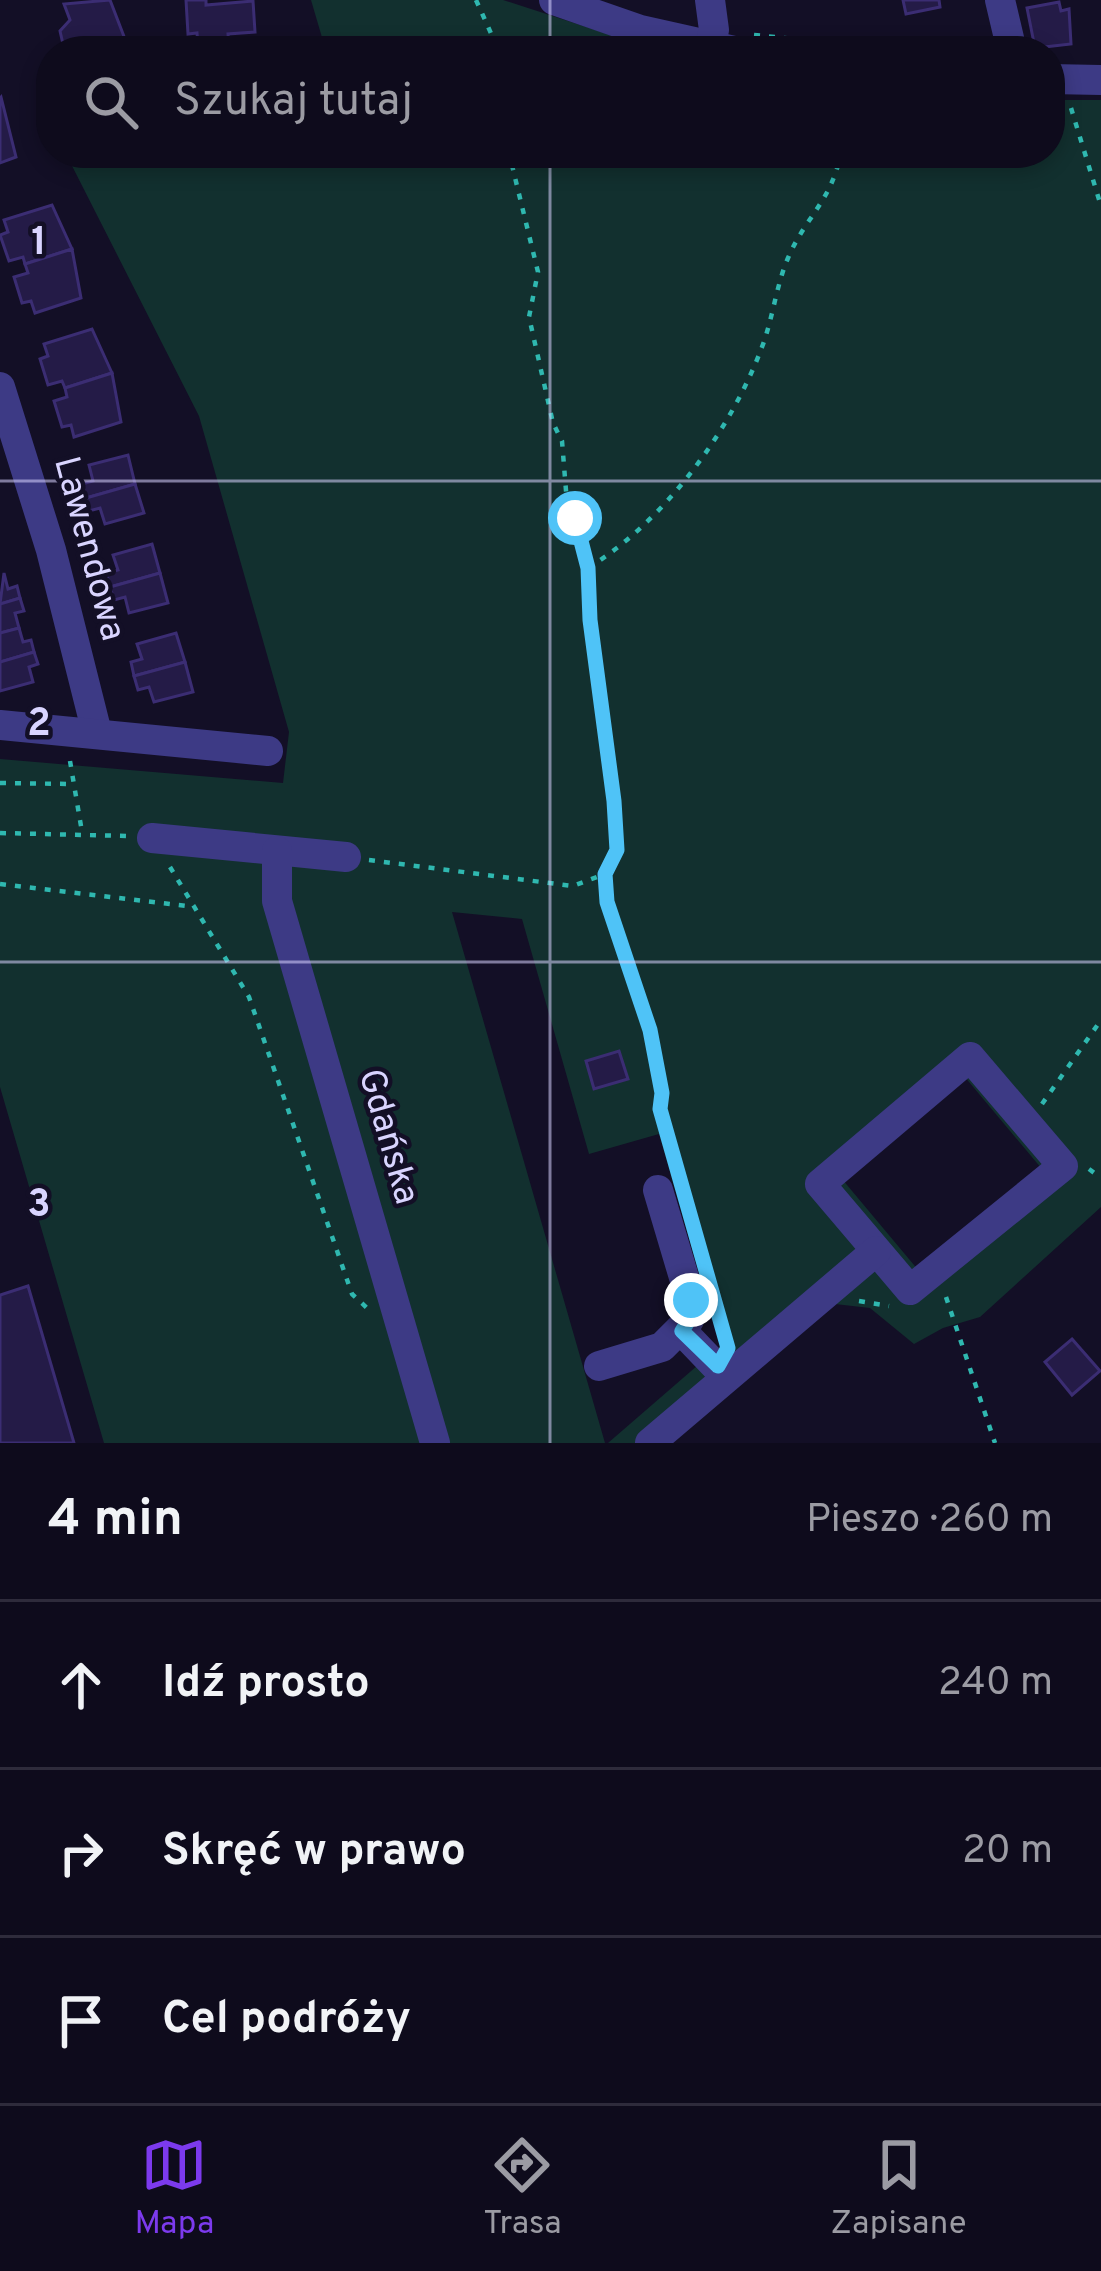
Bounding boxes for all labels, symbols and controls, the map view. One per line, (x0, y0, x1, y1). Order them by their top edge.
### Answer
search box (36, 36, 1065, 168)
icon: search (78, 69, 144, 135)
text: Szukaj tutaj (174, 74, 413, 131)
text: 1 (31, 220, 47, 269)
street label: Lawendowa (41, 452, 135, 646)
route start (548, 491, 602, 545)
text: 2 (27, 701, 51, 750)
street label: Gdańska (346, 1064, 428, 1210)
text: 3 (27, 1182, 51, 1231)
route end (664, 1273, 718, 1327)
text: 4 min (48, 1489, 183, 1554)
text: Pieszo · 260 m (806, 1497, 1053, 1546)
icon: ahead (48, 1652, 114, 1718)
text: Idź prosto (162, 1656, 370, 1713)
text: 240 m (938, 1660, 1053, 1709)
icon: right (48, 1820, 114, 1886)
text: Skręć w prawo (162, 1824, 466, 1881)
text: 20 m (962, 1828, 1053, 1877)
icon: arrive (48, 1988, 114, 2054)
text: Cel podróży (162, 1992, 411, 2049)
tab: Mapa (134, 2132, 214, 2246)
tab: Trasa (483, 2132, 562, 2246)
tab: Zapisane (831, 2132, 967, 2246)

